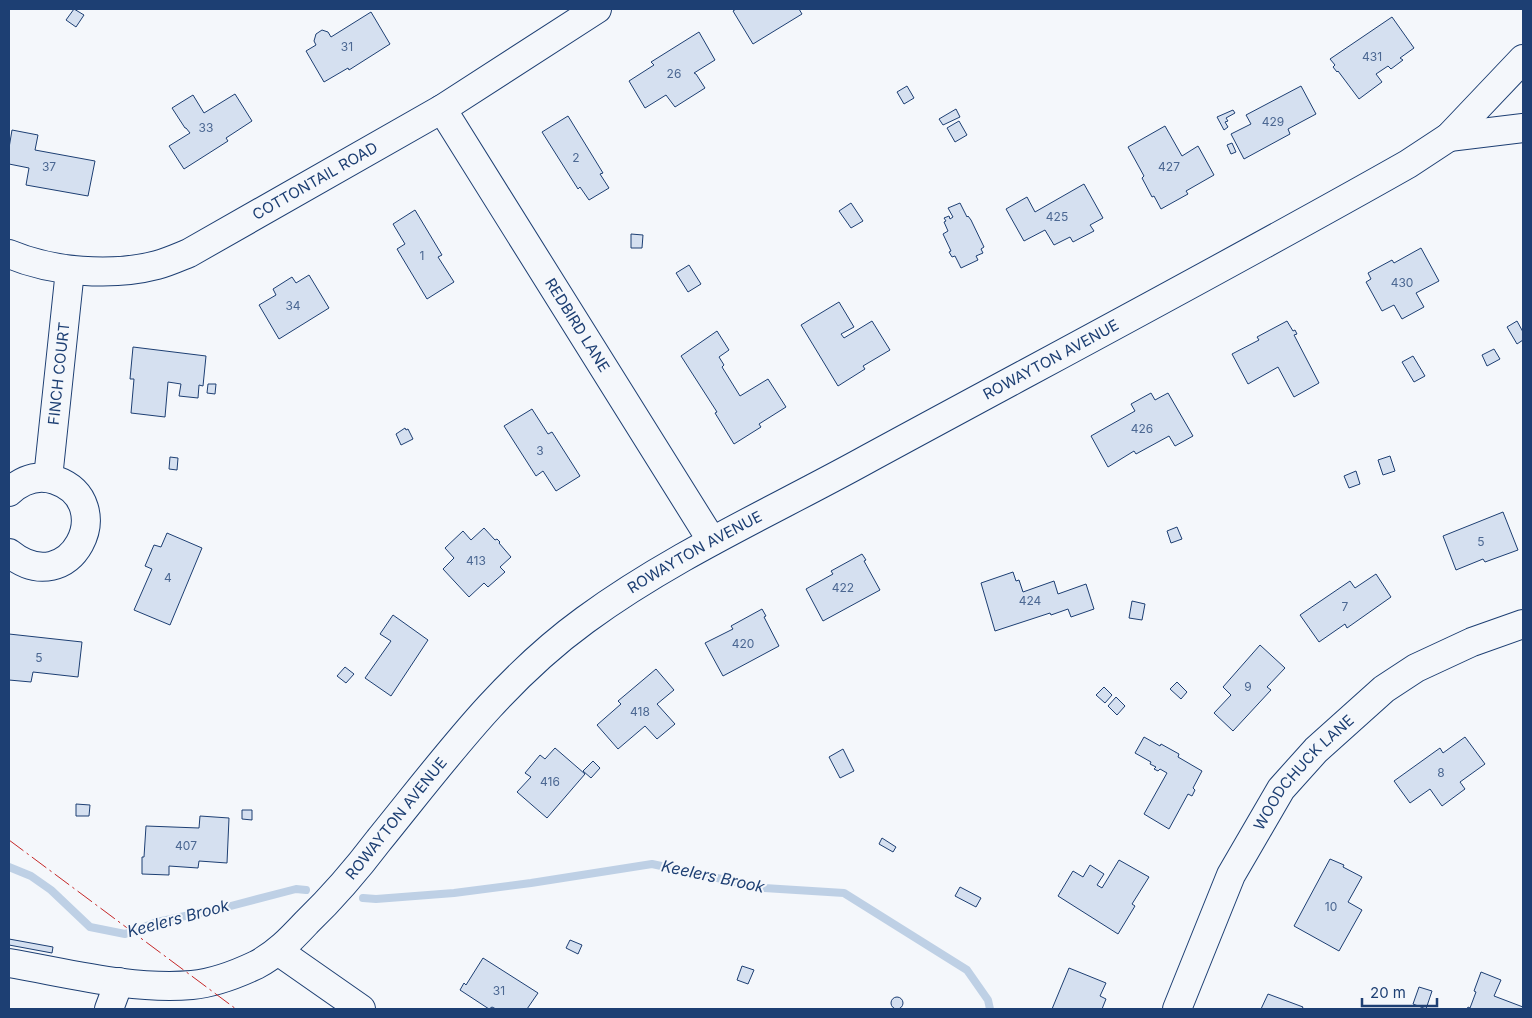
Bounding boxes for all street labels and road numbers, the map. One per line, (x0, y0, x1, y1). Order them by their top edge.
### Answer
street label: COTTONTAIL ROAD (249, 138, 381, 224)
street label: REDBIRD LANE (541, 274, 614, 375)
street label: ROWAYTON AVENUE (980, 315, 1122, 404)
street label: FINCH COURT (44, 321, 73, 426)
street label: ROWAYTON AVENUE (624, 506, 765, 597)
street label: WOODCHUCK LANE (1249, 711, 1358, 833)
street label: ROWAYTON AVENUE (341, 753, 451, 883)

